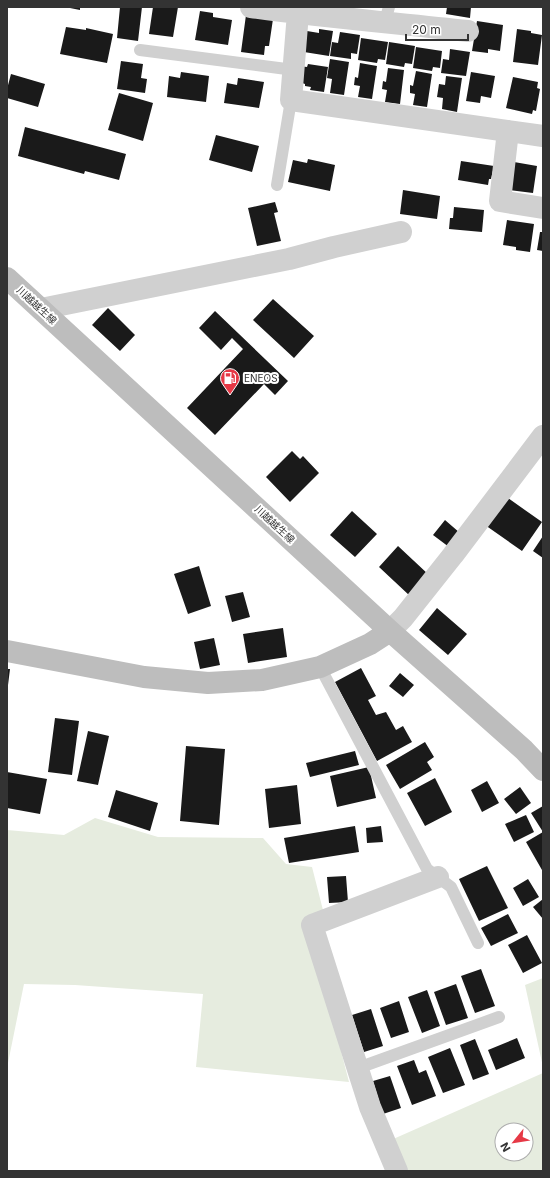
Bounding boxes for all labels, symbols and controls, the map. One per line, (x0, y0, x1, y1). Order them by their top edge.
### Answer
scale bar (406, 16, 468, 42)
text: 20 m (412, 22, 441, 37)
street label: 川越越生線 (15, 284, 59, 326)
fuel station icon: ENEOS (219, 367, 241, 395)
place label: ENEOS (244, 372, 278, 384)
street label: 川越越生線 (253, 503, 297, 545)
north arrow (494, 1122, 534, 1162)
text: N (497, 1140, 513, 1154)

